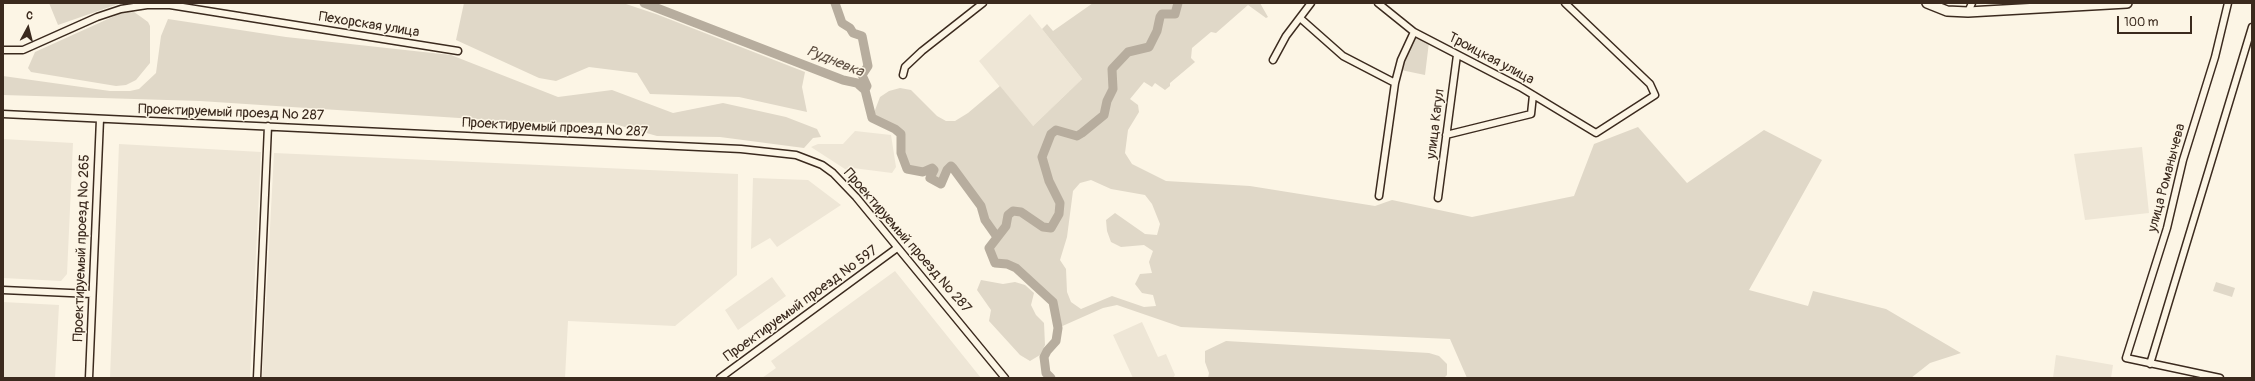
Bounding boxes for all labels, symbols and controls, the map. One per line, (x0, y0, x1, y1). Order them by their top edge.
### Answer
north arrow (8, 8, 48, 48)
scale bar (2119, 8, 2194, 34)
text: С (25, 9, 34, 22)
street label: Пехорская улица (317, 9, 421, 41)
text: 100 m (2124, 15, 2158, 30)
street label: Троицкая улица (1445, 29, 1537, 89)
water label: Рудневка (804, 42, 866, 82)
street label: улица Кагул (1423, 88, 1449, 160)
street label: Проектируемый проезд № 287 (138, 101, 324, 125)
street label: Проектируемый проезд № 287 (462, 115, 648, 141)
street label: улица Романычева (2144, 122, 2190, 234)
street label: Проектируемый проезд № 265 (70, 154, 94, 342)
street label: Проектируемый проезд № 287 (840, 165, 974, 317)
street label: Проектируемый проезд № 597 (721, 243, 881, 365)

